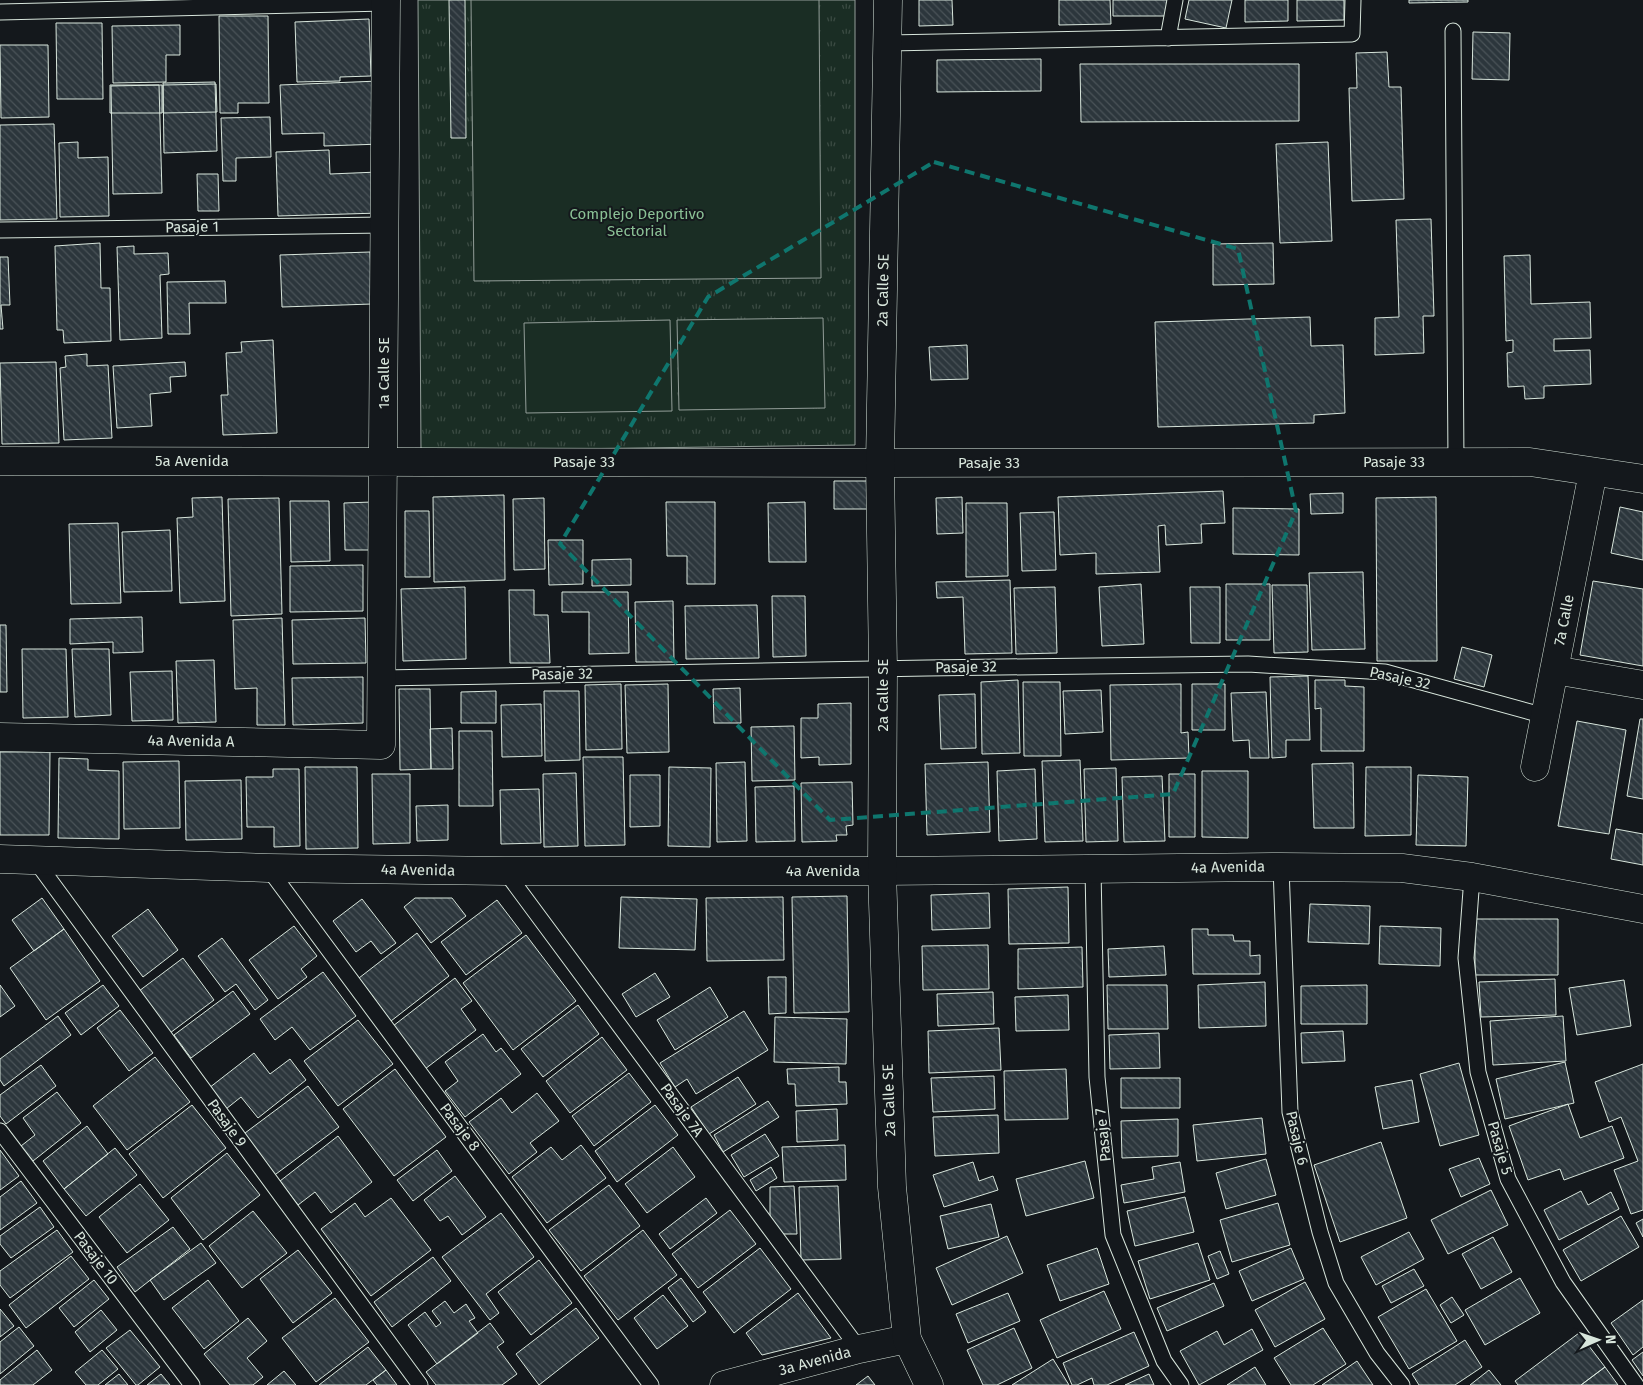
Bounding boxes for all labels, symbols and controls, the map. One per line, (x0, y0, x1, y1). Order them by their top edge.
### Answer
park label: Complejo Deportivo Sectorial (569, 205, 705, 240)
street label: Pasaje 1 (165, 218, 219, 236)
street label: 2a Calle SE (873, 253, 893, 327)
street label: 1a Calle SE (375, 337, 393, 409)
street label: 5a Avenida (155, 452, 229, 470)
street label: Pasaje 33 (553, 453, 615, 471)
street label: Pasaje 33 (1363, 453, 1425, 471)
street label: Pasaje 33 (958, 454, 1020, 472)
street label: 7a Calle (1550, 593, 1578, 647)
street label: Pasaje 32 (935, 657, 997, 677)
street label: 2a Calle SE (874, 659, 892, 731)
street label: Pasaje 32 (1368, 663, 1432, 693)
street label: Pasaje 32 (531, 664, 593, 684)
street label: 4a Avenida A (147, 731, 235, 751)
street label: 4a Avenida (1191, 857, 1265, 877)
street label: 4a Avenida (381, 860, 455, 880)
street label: 4a Avenida (786, 862, 860, 880)
street label: 2a Calle SE (879, 1063, 899, 1137)
street label: Pasaje 7A (657, 1080, 708, 1141)
street label: Pasaje 9 (204, 1095, 251, 1151)
street label: Pasaje 8 (436, 1099, 484, 1155)
street label: Pasaje 7 (1091, 1107, 1115, 1163)
street label: Pasaje 6 (1282, 1109, 1312, 1167)
street label: Pasaje 5 (1484, 1119, 1516, 1177)
street label: Pasaje 10 (70, 1228, 122, 1288)
north arrow (1573, 1315, 1623, 1365)
text: N (1602, 1335, 1619, 1345)
street label: 3a Avenida (777, 1343, 853, 1379)

